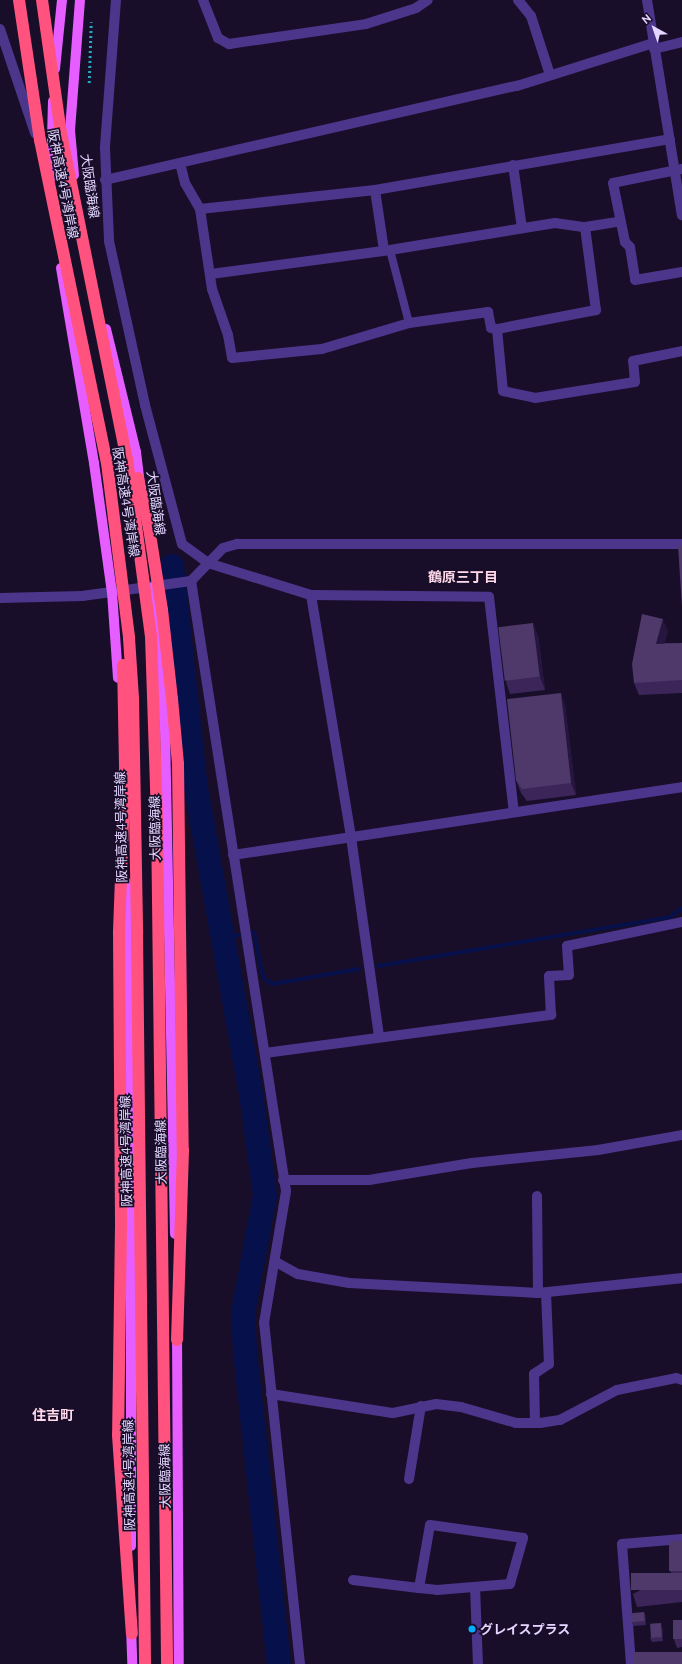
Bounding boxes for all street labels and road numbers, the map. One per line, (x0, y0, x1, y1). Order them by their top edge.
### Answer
street label: 阪神高速4号湾岸線 (45, 128, 81, 240)
street label: 大阪臨海線 (78, 153, 102, 219)
street label: 阪神高速4号湾岸線 (110, 446, 142, 558)
street label: 大阪臨海線 (144, 470, 168, 536)
street label: 阪神高速4号湾岸線 (112, 771, 130, 883)
street label: 大阪臨海線 (147, 795, 163, 861)
street label: 阪神高速4号湾岸線 (117, 1095, 135, 1207)
street label: 大阪臨海線 (153, 1119, 169, 1185)
street label: 阪神高速4号湾岸線 (120, 1419, 138, 1531)
street label: 大阪臨海線 (157, 1443, 173, 1509)

